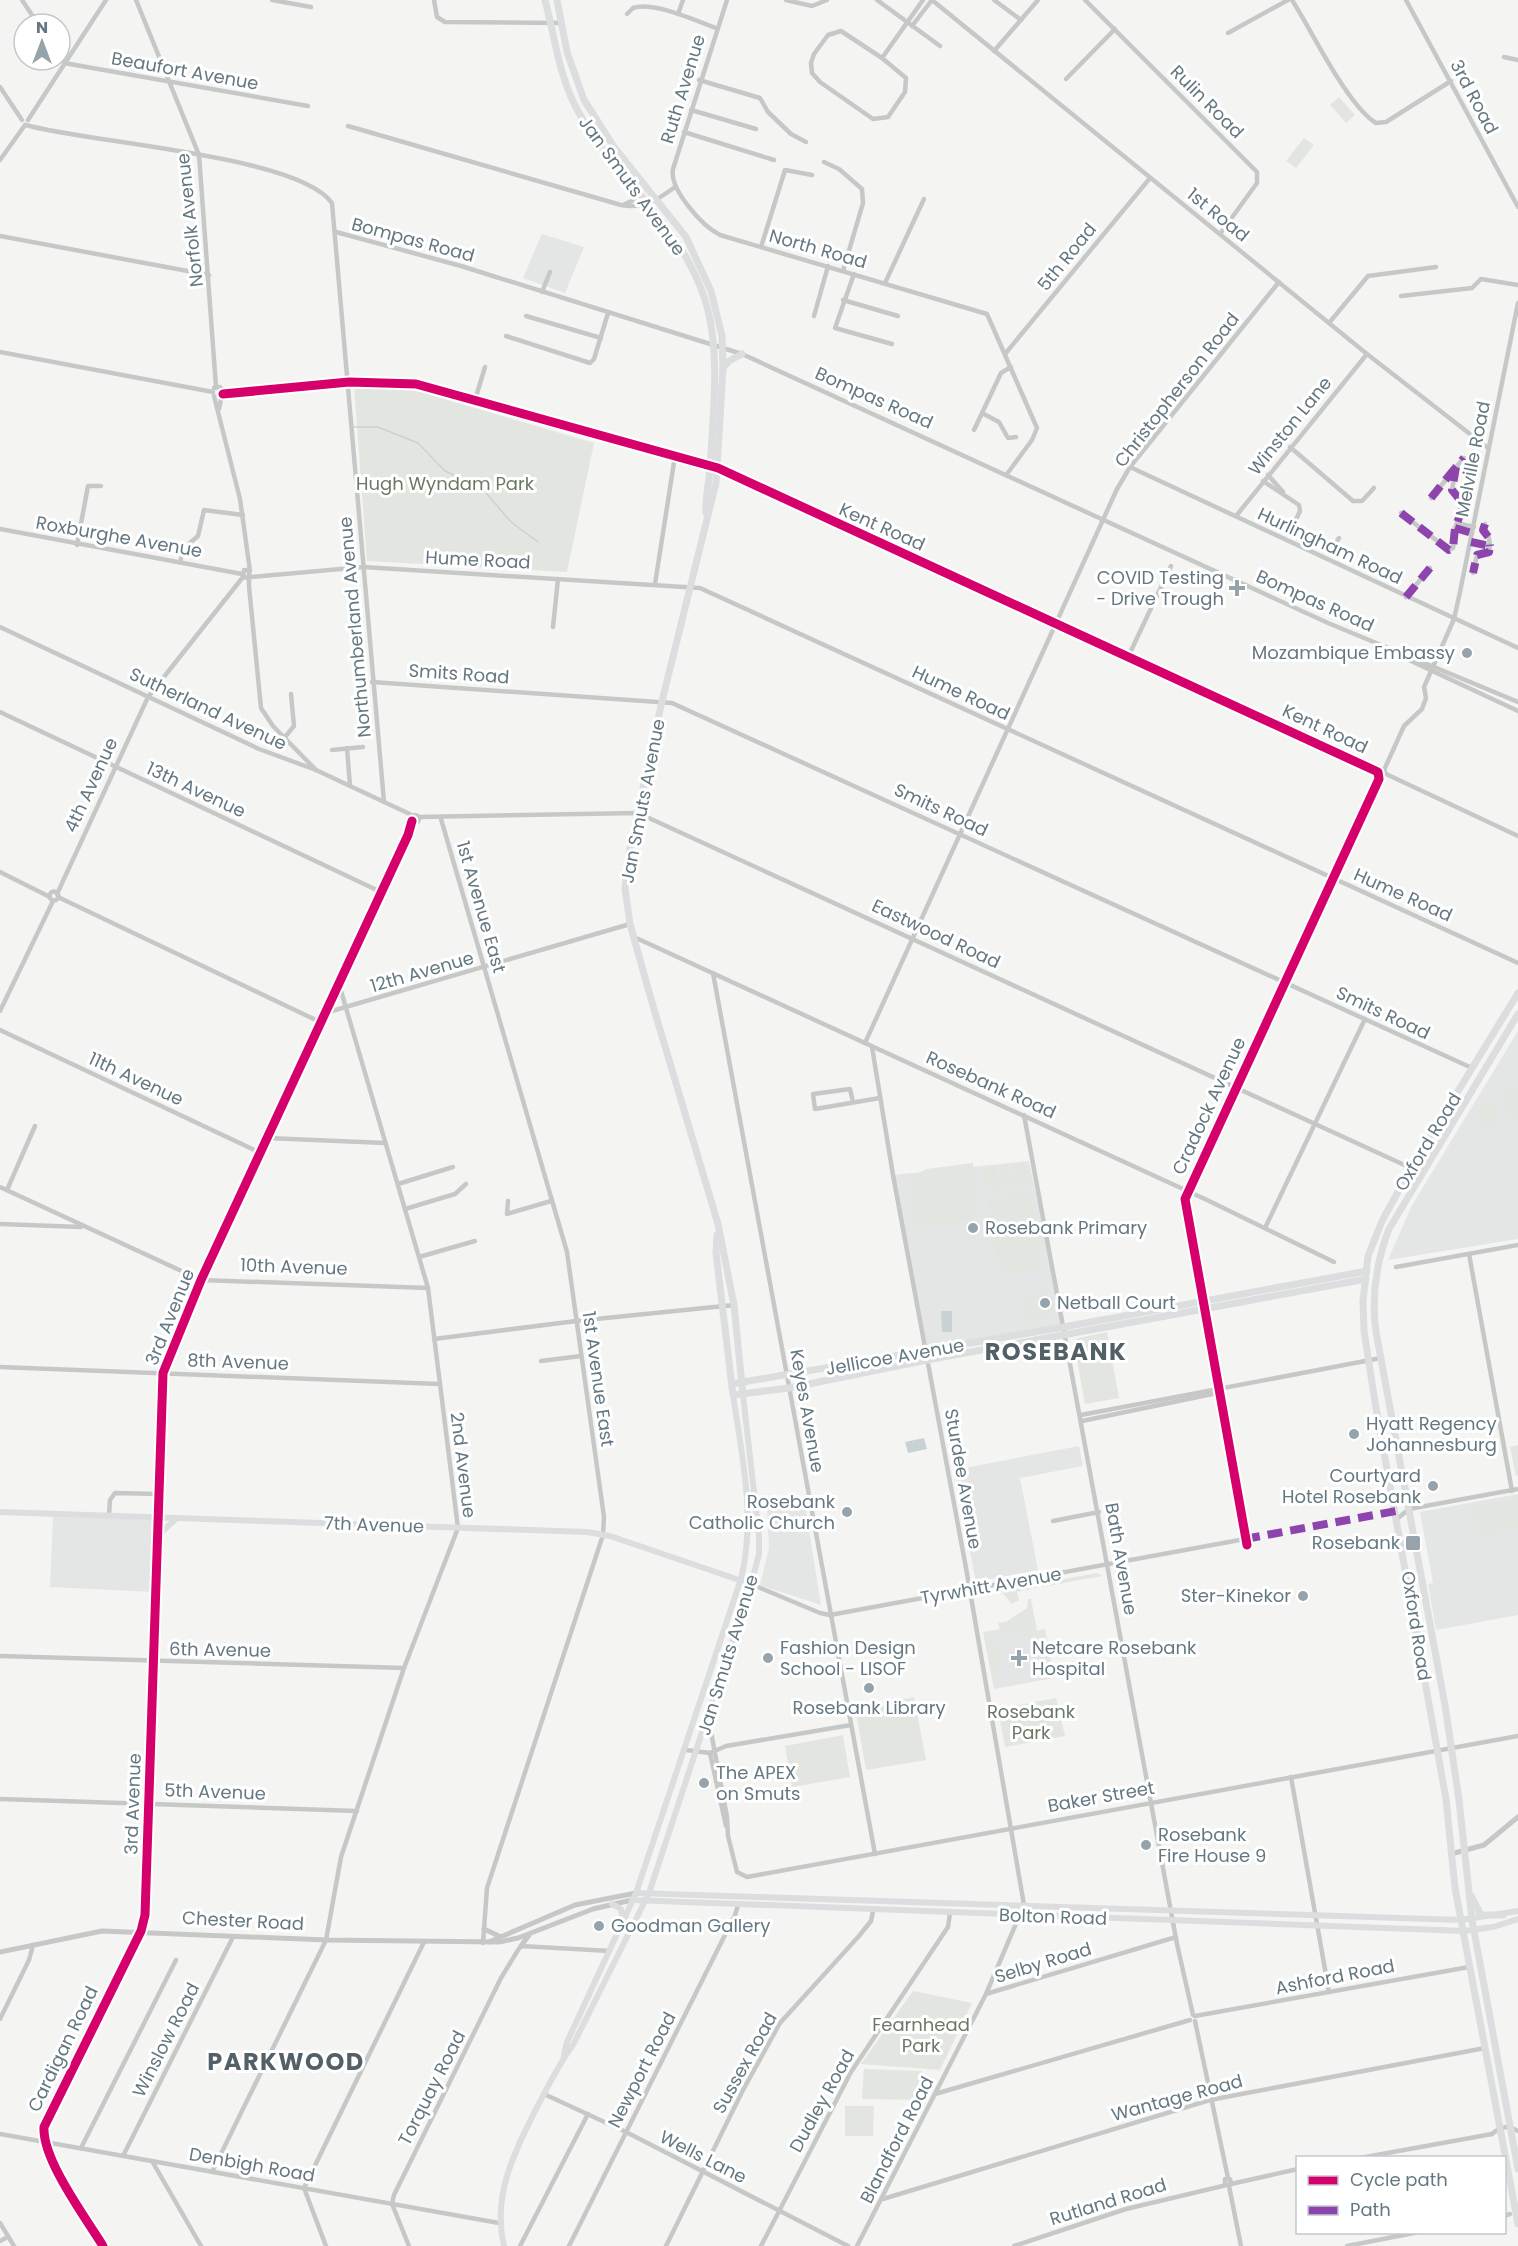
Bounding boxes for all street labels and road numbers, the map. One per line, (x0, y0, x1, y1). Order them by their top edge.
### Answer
street label: Ruth Avenue (654, 31, 711, 147)
street label: Beaufort Avenue (110, 45, 261, 96)
street label: 3rd Road (1444, 55, 1505, 138)
street label: Rulin Road (1165, 59, 1250, 144)
street label: Jan Smuts Avenue (573, 111, 692, 261)
street label: Norfolk Avenue (170, 152, 209, 288)
street label: 1st Road (1182, 182, 1255, 247)
street label: Bompas Road (349, 211, 477, 268)
street label: 5th Road (1031, 217, 1102, 296)
street label: North Road (766, 223, 870, 274)
street label: Christopherson Road (1108, 307, 1245, 472)
street label: Bompas Road (811, 360, 937, 435)
street label: Winston Lane (1242, 371, 1337, 480)
street label: Melville Road (1449, 399, 1496, 519)
street label: Kent Road (835, 496, 929, 557)
street label: Hurlingham Road (1254, 501, 1407, 590)
street label: Roxburghe Avenue (34, 510, 204, 563)
street label: Northumberland Avenue (332, 516, 377, 739)
street label: Hume Road (425, 544, 531, 575)
street label: Bompas Road (1252, 563, 1378, 638)
street label: Smits Road (408, 658, 510, 689)
street label: Hume Road (908, 659, 1014, 726)
street label: Sutherland Avenue (126, 661, 291, 756)
street label: Kent Road (1278, 698, 1372, 759)
street label: Jan Smuts Avenue (614, 717, 671, 885)
street label: 4th Avenue (58, 733, 123, 836)
street label: 13th Avenue (143, 756, 250, 823)
street label: Smits Road (890, 777, 992, 842)
street label: 1st Avenue East (451, 838, 512, 976)
street label: Hume Road (1350, 862, 1456, 927)
street label: Eastwood Road (868, 893, 1004, 974)
street label: 12th Avenue (367, 945, 477, 998)
street label: Smits Road (1332, 980, 1434, 1045)
street label: Cradock Avenue (1166, 1033, 1251, 1179)
street label: Rosebank Road (922, 1045, 1060, 1124)
street label: 11th Avenue (85, 1046, 188, 1111)
street label: Oxford Road (1388, 1088, 1467, 1196)
street label: 10th Avenue (240, 1252, 348, 1281)
street label: 3rd Avenue (139, 1265, 200, 1369)
street label: 1st Avenue East (577, 1310, 620, 1448)
street label: Jellicoe Avenue (824, 1332, 966, 1381)
street label: 8th Avenue (187, 1347, 289, 1376)
street label: Keyes Avenue (784, 1347, 831, 1475)
street label: Sturdee Avenue (939, 1407, 988, 1551)
street label: 2nd Avenue (445, 1411, 482, 1519)
street label: Bath Avenue (1099, 1501, 1144, 1617)
street label: 7th Avenue (323, 1510, 425, 1539)
street label: Tyrwhitt Avenue (918, 1561, 1063, 1610)
street label: Oxford Road (1395, 1569, 1437, 1683)
street label: Jan Smuts Avenue (691, 1571, 764, 1738)
street label: 6th Avenue (169, 1636, 271, 1663)
street label: 3rd Avenue (118, 1753, 147, 1855)
street label: Baker Street (1046, 1775, 1156, 1818)
street label: 5th Avenue (164, 1777, 266, 1806)
street label: Bolton Road (999, 1902, 1108, 1931)
street label: Chester Road (181, 1905, 305, 1936)
street label: Selby Road (991, 1936, 1094, 1989)
street label: Ashford Road (1273, 1953, 1397, 2000)
street label: Winslow Road (126, 1978, 205, 2101)
street label: Cardigan Road (21, 1982, 104, 2116)
street label: Newport Road (602, 2007, 682, 2132)
street label: Sussex Road (706, 2008, 783, 2118)
street label: Torquay Road (392, 2026, 471, 2149)
street label: Dudley Road (783, 2045, 860, 2157)
street label: Wantage Road (1108, 2068, 1245, 2127)
street label: Blandford Road (854, 2072, 939, 2207)
street label: Wells Lane (655, 2124, 751, 2189)
street label: Denbigh Road (187, 2141, 317, 2188)
street label: Rutland Road (1046, 2172, 1169, 2231)

